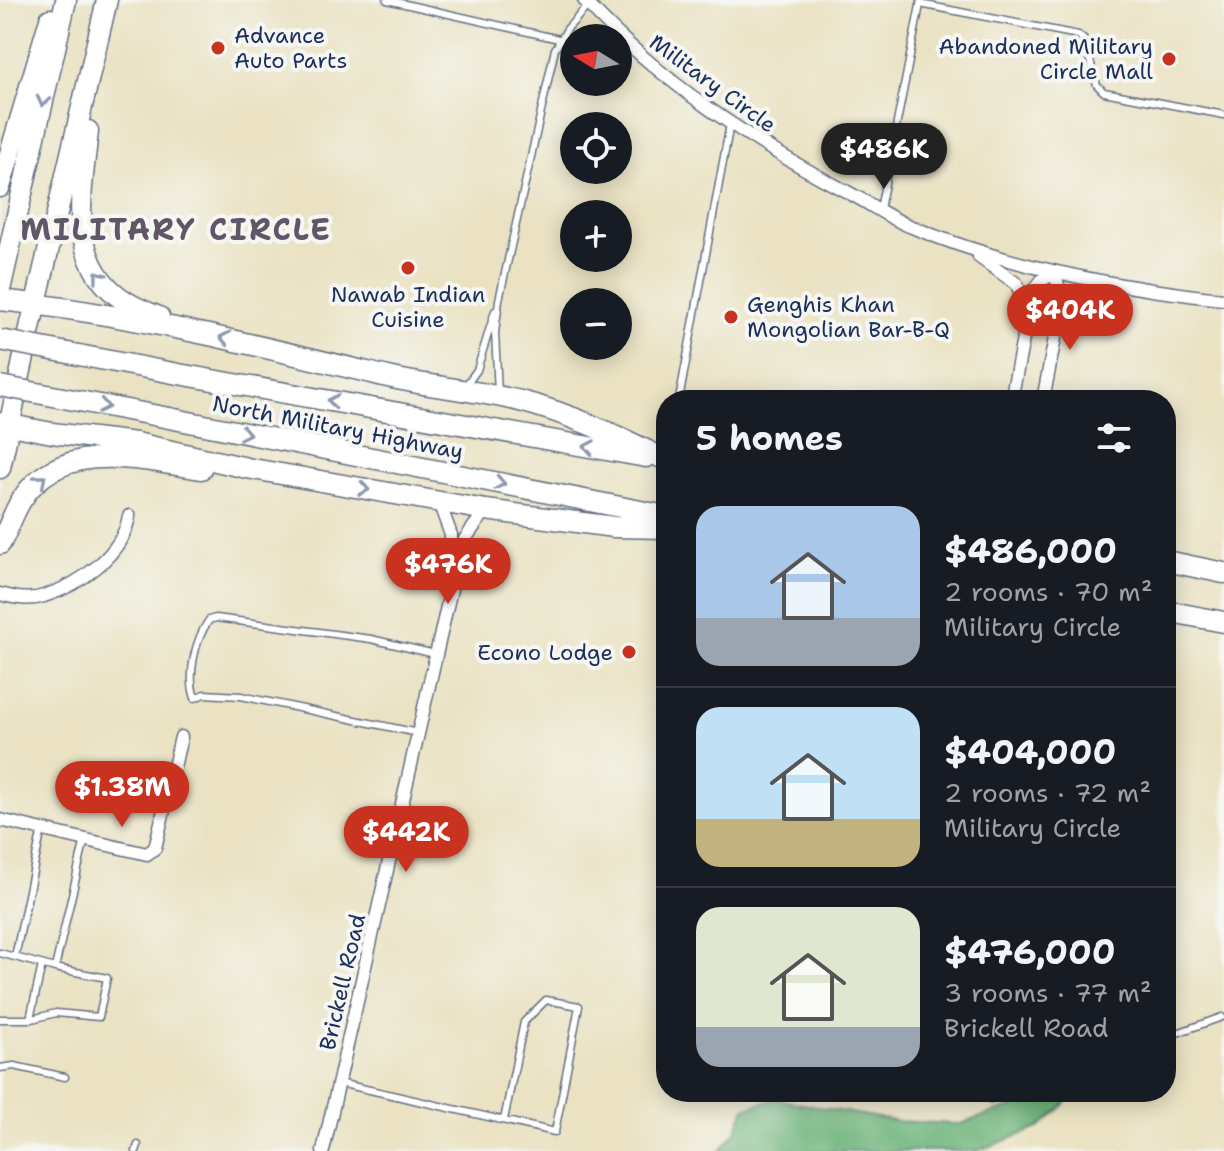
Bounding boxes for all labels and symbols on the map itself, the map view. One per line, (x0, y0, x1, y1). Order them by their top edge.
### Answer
place label: Advance Auto Parts (234, 21, 347, 75)
north arrow (560, 24, 632, 96)
street label: Military Circle (644, 28, 782, 139)
place label: Abandoned Military Circle Mall (938, 32, 1153, 86)
marker: Advance Auto Parts (209, 39, 227, 57)
marker: Abandoned Military Circle Mall (1160, 50, 1178, 68)
one-way arrow (36, 93, 53, 107)
pin: $486K (828, 123, 940, 191)
district label: MILITARY CIRCLE (20, 209, 332, 250)
marker: Nawab Indian Cuisine (399, 259, 417, 277)
one-way arrow (94, 270, 109, 285)
place label: Nawab Indian Cuisine (331, 280, 485, 334)
pin: $404K (1014, 284, 1126, 352)
place label: Genghis Khan Mongolian Bar-B-Q (747, 290, 950, 344)
marker: Genghis Khan Mongolian Bar-B-Q (722, 308, 740, 326)
one-way arrow (218, 331, 232, 348)
street label: North Military Highway (210, 389, 466, 466)
one-way arrow (326, 394, 340, 411)
one-way arrow (97, 397, 110, 414)
one-way arrow (238, 424, 252, 441)
one-way arrow (582, 439, 596, 456)
one-way arrow (493, 474, 507, 491)
one-way arrow (32, 475, 47, 490)
one-way arrow (357, 480, 371, 497)
pin: $476K (392, 538, 504, 606)
place label: Econo Lodge (477, 638, 613, 667)
marker: Econo Lodge (620, 643, 638, 661)
pin: $1.38M (57, 761, 187, 829)
pin: $442K (350, 806, 462, 874)
street label: Brickell Road (313, 911, 372, 1053)

